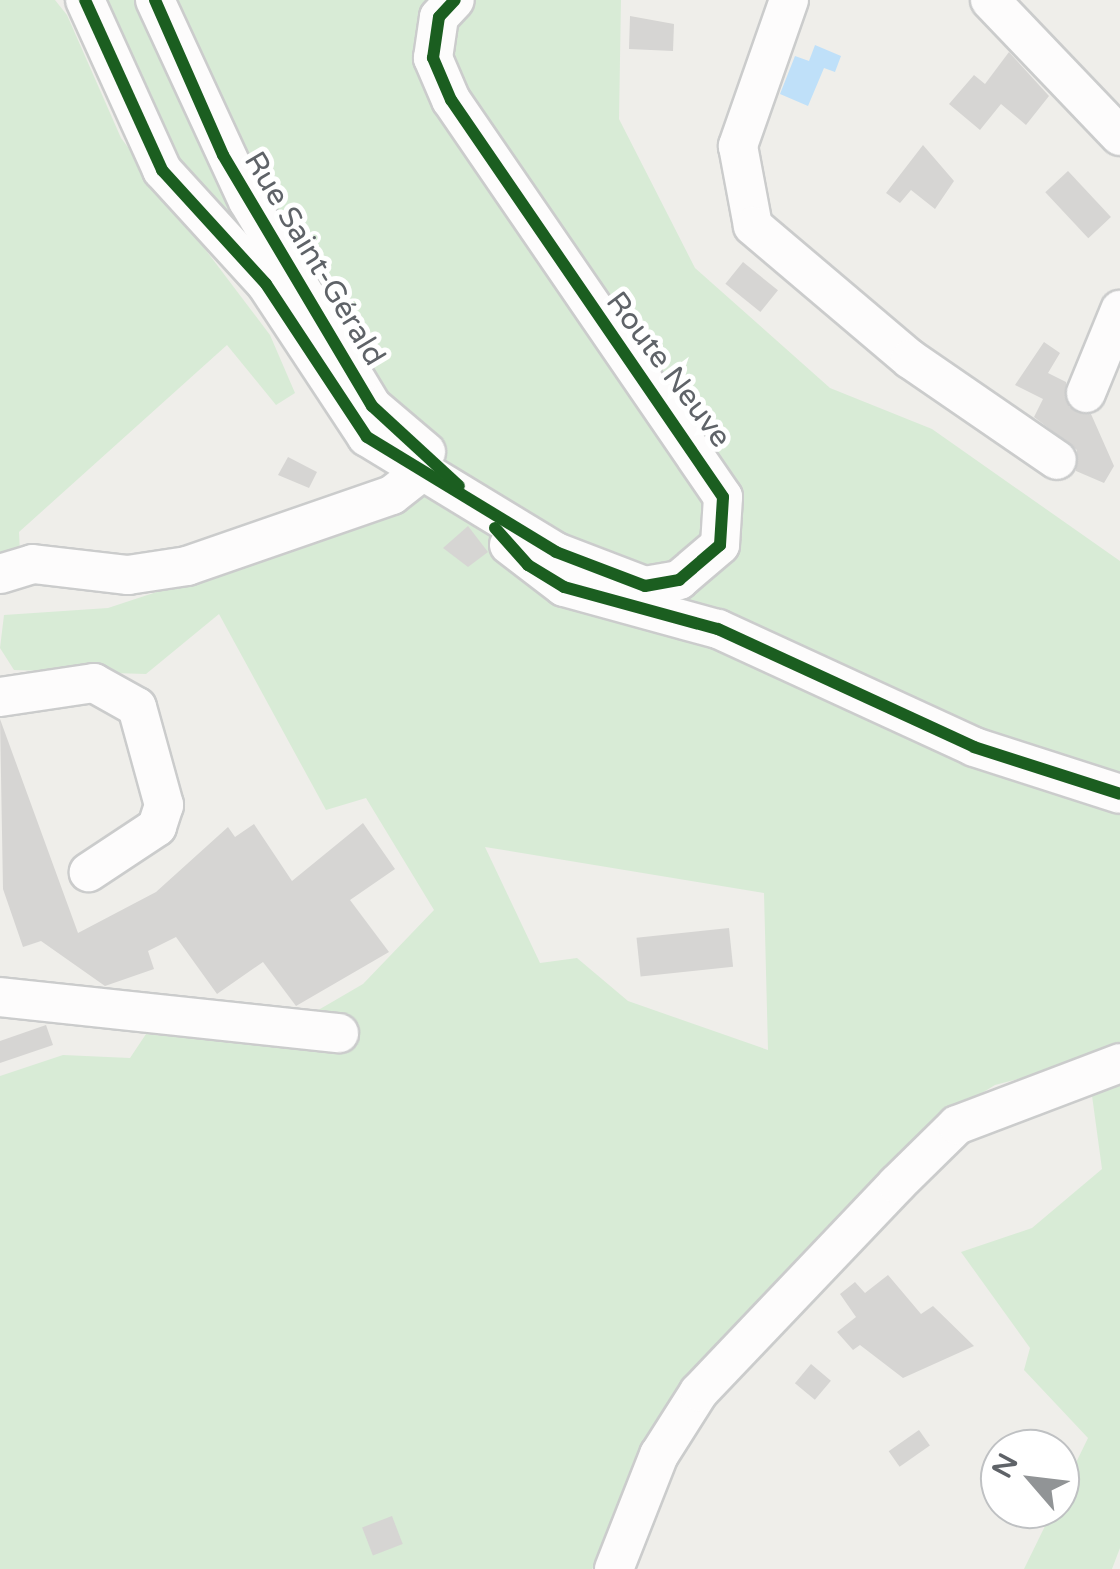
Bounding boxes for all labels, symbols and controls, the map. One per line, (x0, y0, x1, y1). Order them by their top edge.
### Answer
street label: Rue Saint-Gérald (236, 145, 392, 373)
street label: Route Neuve (598, 285, 738, 455)
north arrow (980, 1429, 1080, 1529)
text: N (985, 1448, 1026, 1484)

